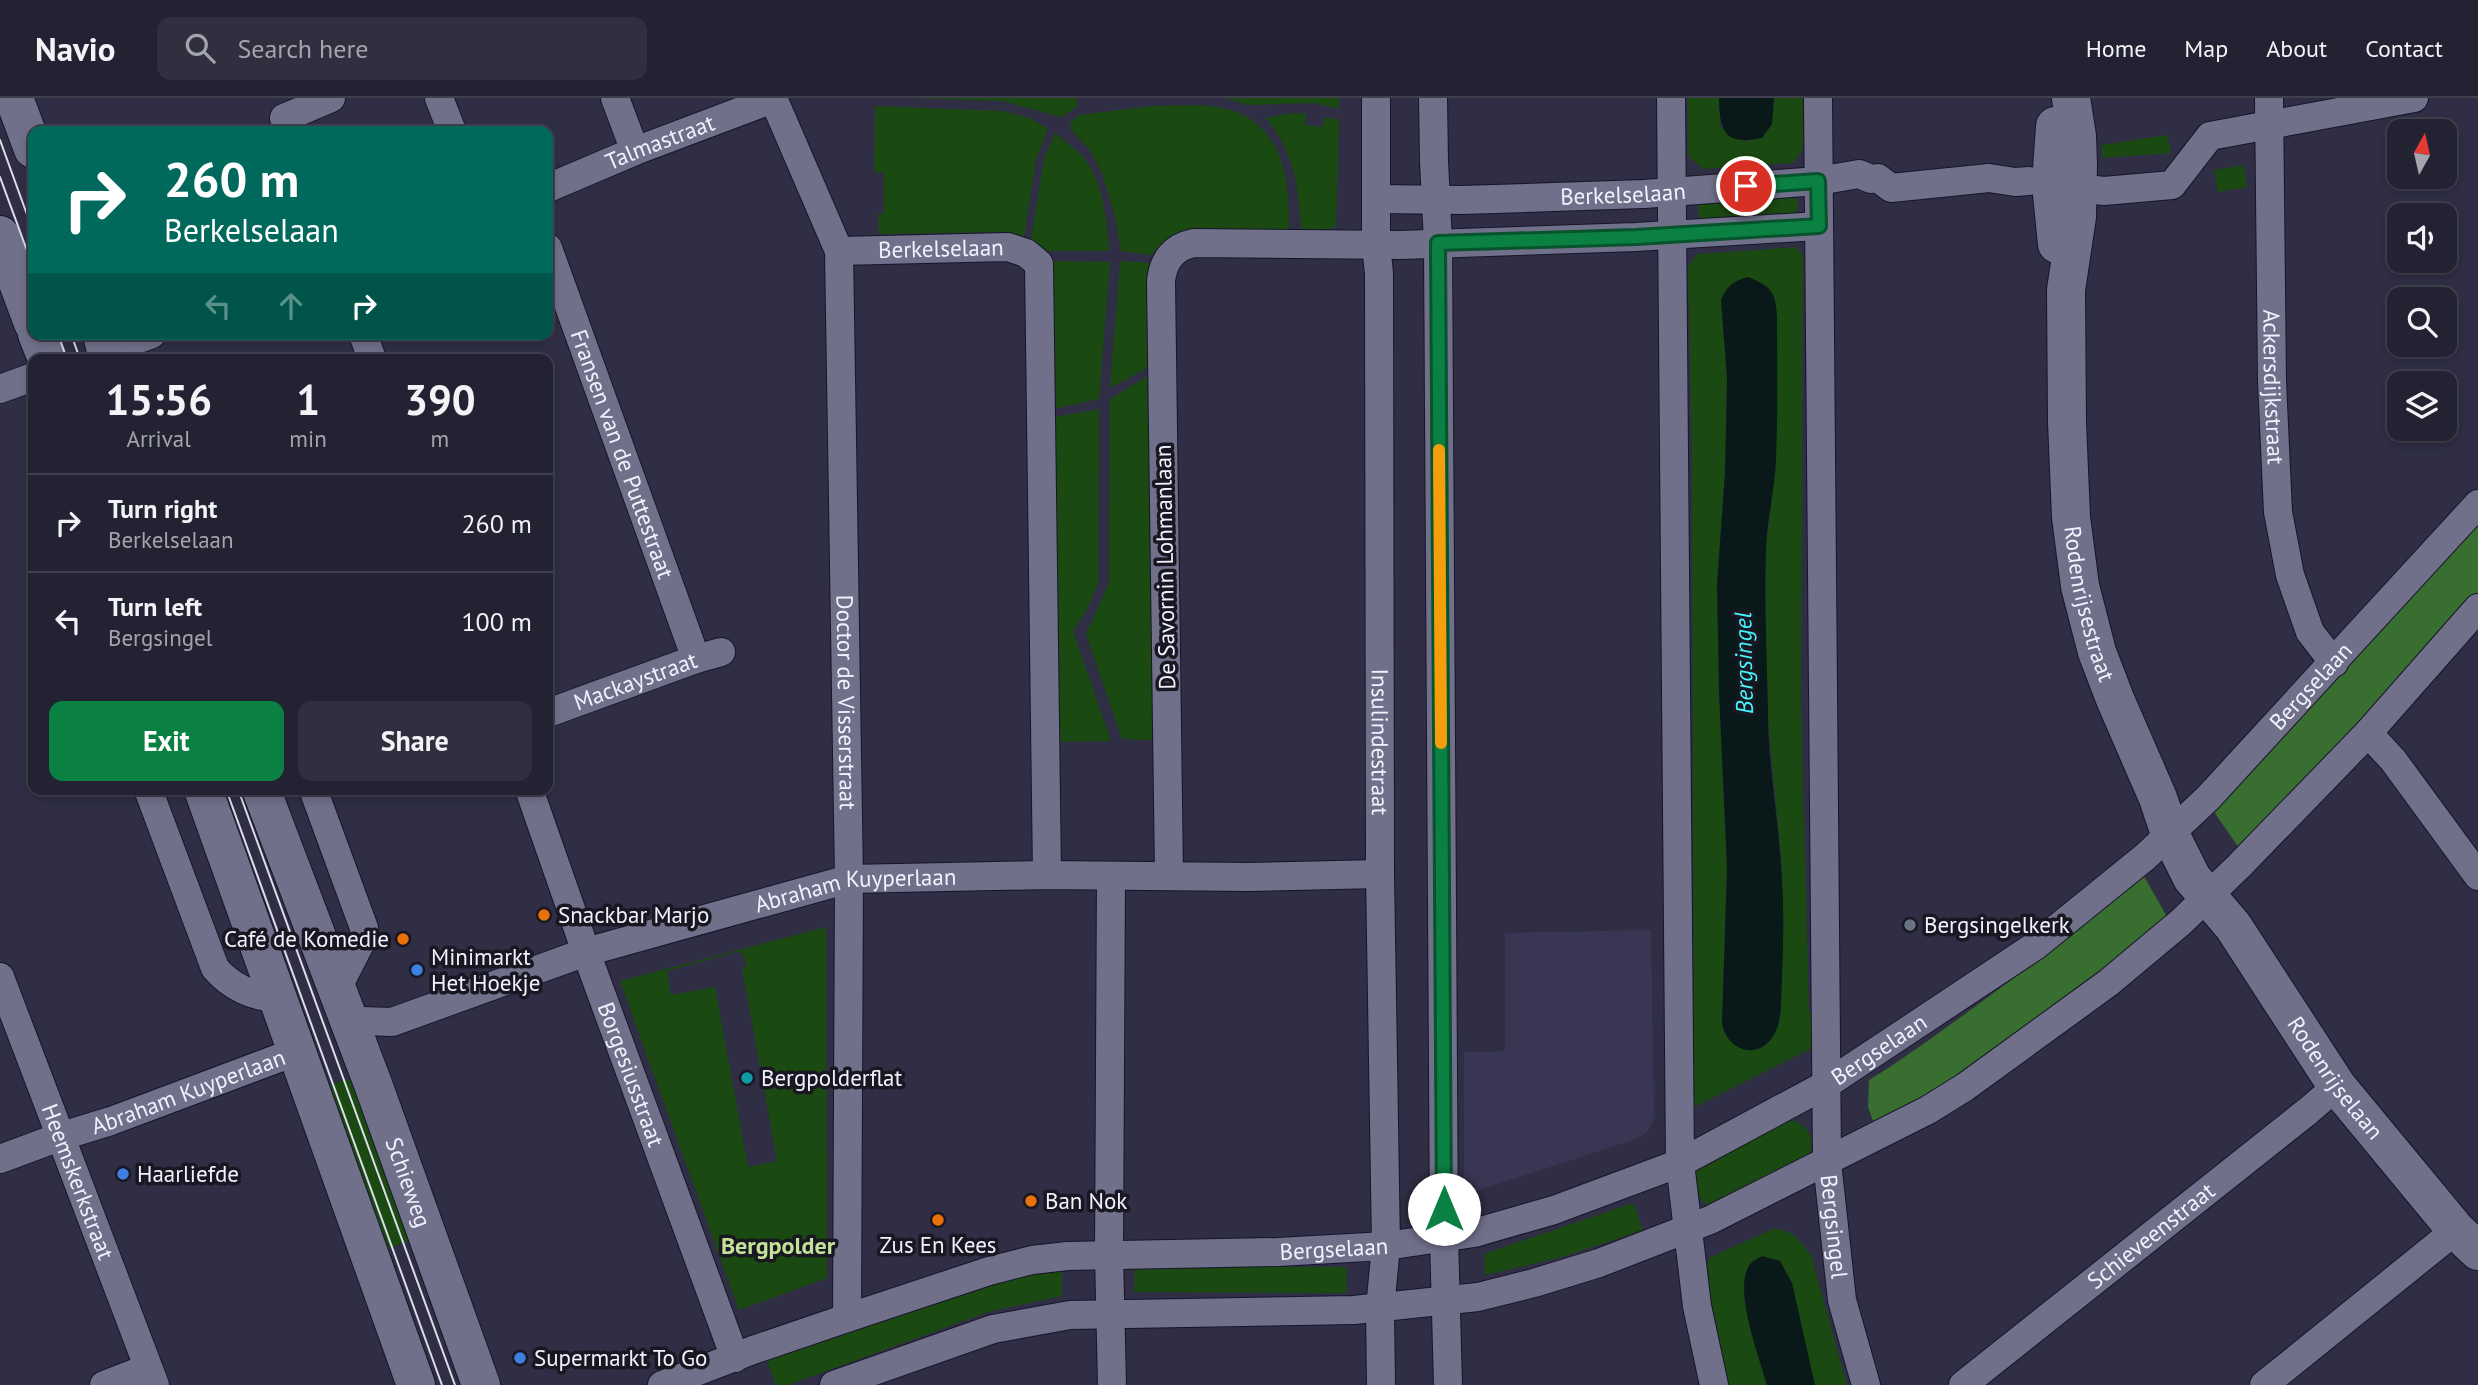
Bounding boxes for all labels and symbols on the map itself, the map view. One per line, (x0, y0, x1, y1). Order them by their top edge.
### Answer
street label: Talmastraat (601, 107, 718, 176)
north arrow (2387, 119, 2457, 189)
pin (1716, 156, 1776, 216)
street label: Berkelselaan (1560, 176, 1687, 211)
street label: Berkelselaan (878, 232, 1004, 264)
street label: Ackersdijkstraat (2257, 309, 2291, 465)
street label: Fransen van de Puttestraat (565, 325, 681, 582)
street label: De Savornin Lohmanlaan (1148, 444, 1181, 690)
street label: Rodenrijsestraat (2058, 524, 2122, 686)
street label: Doctor de Visserstraat (830, 594, 863, 810)
water label: Bergsingel (1727, 611, 1760, 714)
street label: Bergselaan (2263, 636, 2358, 736)
street label: Mackaystraat (570, 645, 701, 716)
street label: Insulindestraat (1366, 668, 1395, 816)
street label: Abraham Kuyperlaan (751, 862, 957, 918)
place label: Snackbar Marjo (558, 900, 709, 929)
marker: Snackbar Marjo (536, 907, 552, 923)
place label: Bergsingelkerk (1924, 910, 2070, 939)
marker: Bergsingelkerk (1902, 917, 1918, 933)
place label: Café de Komedie (224, 924, 389, 953)
marker: Café de Komedie (395, 931, 411, 947)
place label: Minimarkt Het Hoekje (431, 942, 540, 997)
marker: Minimarkt Het Hoekje (409, 962, 425, 978)
street label: Borgesiusstraat (592, 998, 671, 1150)
street label: Bergselaan (1825, 1007, 1932, 1091)
street label: Rodenrijselaan (2282, 1011, 2390, 1145)
street label: Abraham Kuyperlaan (88, 1042, 289, 1140)
place label: Bergpolderflat (761, 1063, 902, 1092)
marker: Bergpolderflat (739, 1070, 755, 1086)
street label: Heemskerkstraat (36, 1100, 121, 1264)
street label: Schieweg (379, 1133, 438, 1231)
place label: Haarliefde (137, 1159, 239, 1188)
marker: Haarliefde (115, 1166, 131, 1182)
position arrow (1407, 1172, 1481, 1246)
street label: Bergsingel (1814, 1173, 1855, 1280)
street label: Schieveenstraat (2081, 1176, 2221, 1295)
place label: Ban Nok (1045, 1186, 1127, 1215)
marker: Ban Nok (1023, 1193, 1039, 1209)
marker: Zus En Kees (930, 1212, 946, 1228)
district label: Bergpolder (721, 1230, 836, 1261)
place label: Zus En Kees (879, 1230, 997, 1259)
street label: Bergselaan (1279, 1231, 1389, 1266)
place label: Supermarkt To Go (534, 1343, 707, 1372)
marker: Supermarkt To Go (512, 1350, 528, 1366)

